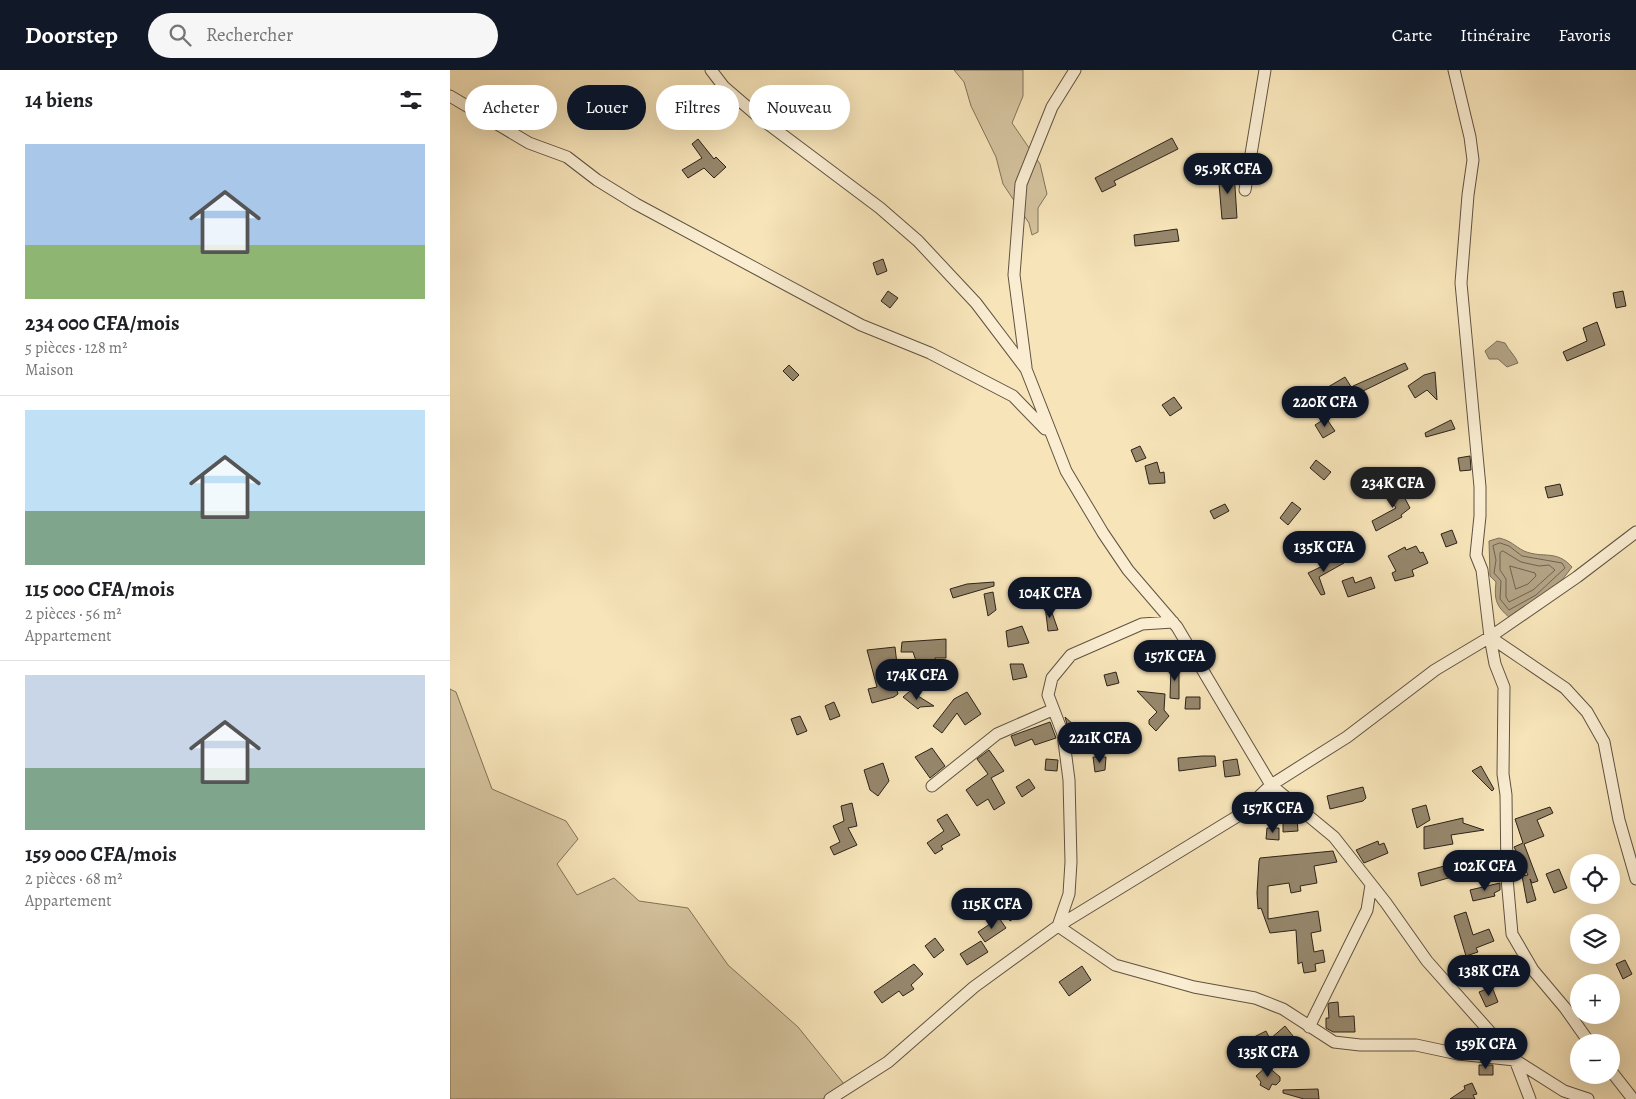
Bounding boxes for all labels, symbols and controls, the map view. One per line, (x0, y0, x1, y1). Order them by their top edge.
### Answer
search box (148, 13, 498, 58)
text: Doorstep (25, 19, 118, 51)
icon: search (166, 21, 194, 49)
text: Rechercher (206, 22, 293, 48)
text: Carte (1392, 23, 1432, 47)
text: Itinéraire (1460, 23, 1531, 47)
text: Favoris (1559, 23, 1611, 47)
chip: Acheter (465, 85, 557, 130)
chip: Louer (567, 85, 646, 130)
chip: Filtres (656, 85, 739, 130)
chip: Nouveau (749, 85, 850, 130)
text: 14 biens (25, 86, 93, 114)
icon: filters (397, 86, 425, 114)
pin: 95.9K CFA (1171, 152, 1285, 195)
text: 95.9K CFA (1194, 158, 1262, 180)
icon: home (180, 177, 270, 267)
text: 234 000 CFA/mois (25, 309, 180, 337)
text: 5 pièces · 128 m² (25, 337, 127, 359)
text: Maison (25, 359, 74, 381)
pin: 220K CFA (1273, 386, 1377, 428)
text: 220K CFA (1293, 391, 1357, 413)
icon: home (180, 442, 270, 532)
pin: 234K CFA (1341, 466, 1445, 509)
text: 234K CFA (1361, 472, 1425, 494)
pin: 135K CFA (1272, 530, 1376, 573)
text: 135K CFA (1294, 536, 1354, 558)
text: 115 000 CFA/mois (25, 575, 175, 603)
pin: 104K CFA (998, 576, 1102, 619)
text: 104K CFA (1019, 582, 1081, 604)
text: 2 pièces · 56 m² (25, 603, 122, 625)
text: Appartement (25, 625, 111, 647)
pin: 157K CFA (1123, 640, 1227, 682)
text: 157K CFA (1145, 645, 1205, 667)
pin: 174K CFA (865, 658, 969, 701)
text: 174K CFA (886, 664, 948, 686)
icon: home (180, 707, 270, 797)
pin: 221K CFA (1048, 722, 1152, 764)
text: 221K CFA (1069, 727, 1131, 749)
pin: 157K CFA (1221, 792, 1325, 834)
text: 157K CFA (1243, 797, 1303, 819)
text: 159 000 CFA/mois (25, 840, 177, 868)
pin: 102K CFA (1433, 850, 1537, 892)
map controls (1570, 854, 1620, 1084)
button: locate (1570, 854, 1620, 904)
text: 102K CFA (1454, 855, 1516, 877)
text: 2 pièces · 68 m² (25, 868, 122, 890)
pin: 115K CFA (940, 888, 1044, 930)
text: Appartement (25, 890, 111, 912)
text: 115K CFA (962, 893, 1022, 915)
button: layers (1570, 914, 1620, 964)
pin: 138K CFA (1437, 954, 1541, 997)
text: 138K CFA (1458, 960, 1520, 982)
button: + (1570, 974, 1620, 1024)
pin: 159K CFA (1434, 1028, 1538, 1070)
text: 159K CFA (1455, 1033, 1517, 1055)
button: − (1570, 1034, 1620, 1084)
pin: 135K CFA (1216, 1036, 1320, 1078)
text: 135K CFA (1238, 1041, 1298, 1063)

